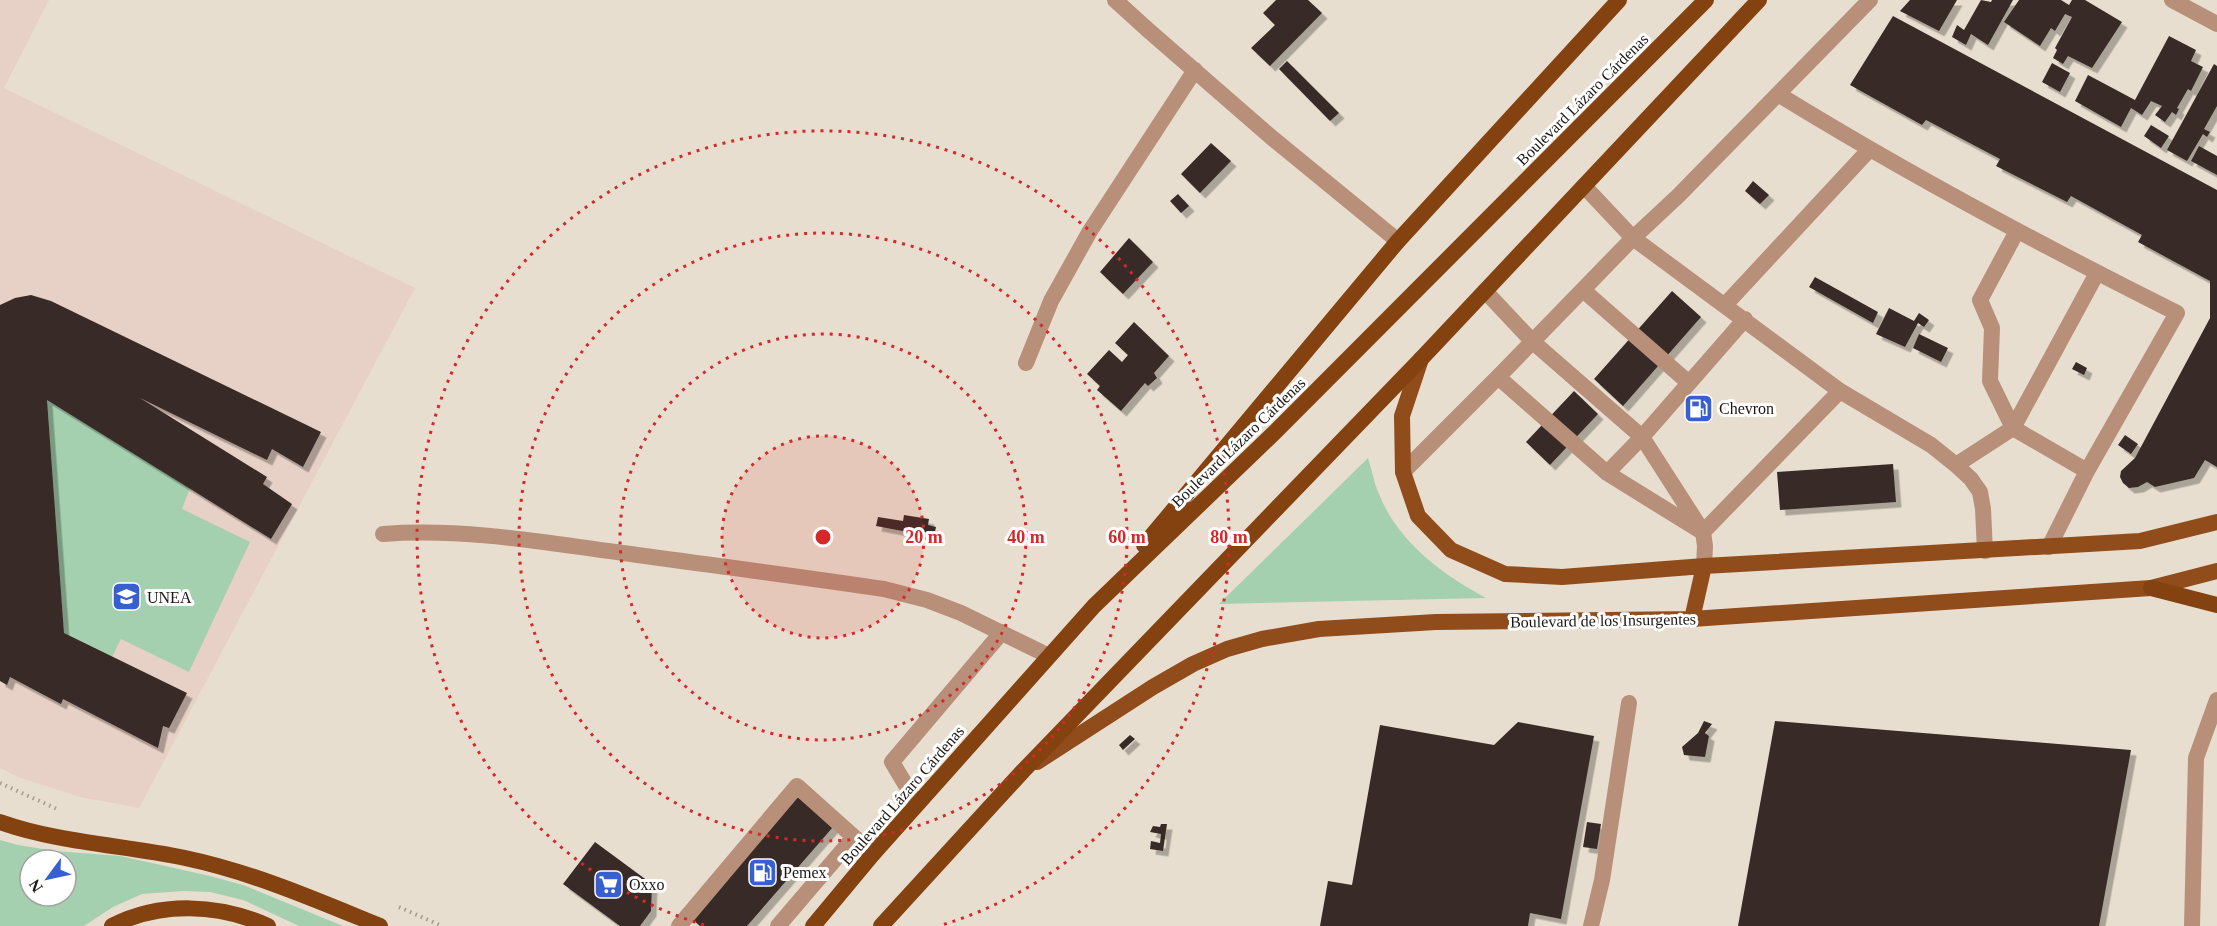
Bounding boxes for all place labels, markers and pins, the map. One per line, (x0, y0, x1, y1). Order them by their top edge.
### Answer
fuel station icon: Chevron (1682, 392, 1714, 424)
place label: Chevron (1719, 400, 1774, 417)
centre of rings (813, 527, 833, 547)
school or university icon: UNEA (110, 581, 142, 613)
place label: UNEA (147, 589, 192, 606)
fuel station icon: Pemex (746, 856, 778, 888)
place label: Pemex (783, 864, 827, 881)
supermarket icon: Oxxo (592, 868, 624, 900)
place label: Oxxo (629, 876, 665, 893)

